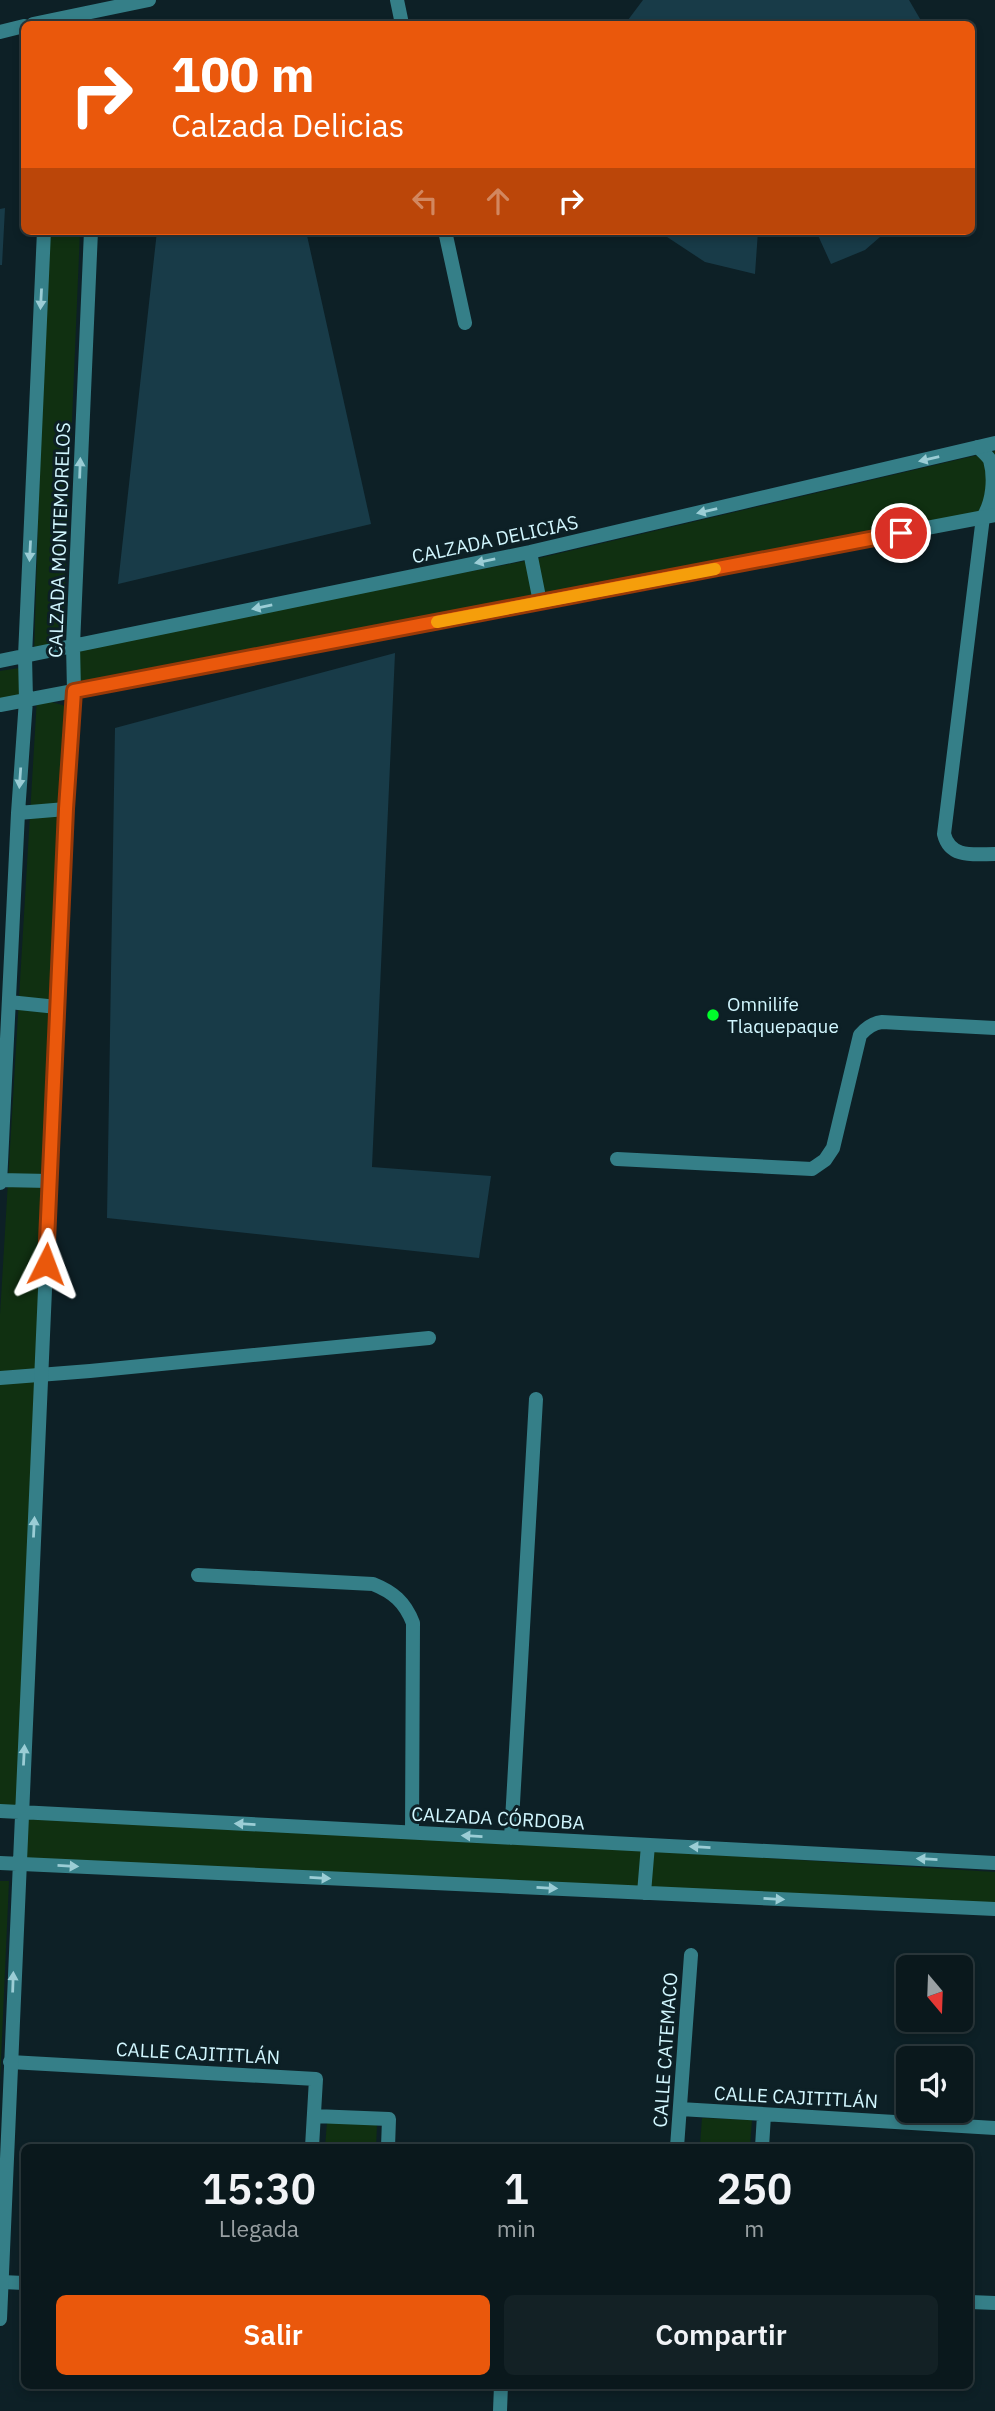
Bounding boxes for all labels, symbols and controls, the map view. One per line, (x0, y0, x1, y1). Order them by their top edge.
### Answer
text: 100 m (171, 42, 315, 105)
icon: right (56, 49, 147, 140)
text: Calzada Delicias (171, 104, 404, 146)
icon: left (406, 182, 444, 220)
icon: ahead (479, 182, 517, 220)
icon: right (552, 182, 590, 220)
one-way arrow (35, 288, 46, 310)
street label: CALZADA MONTEMORELOS (43, 422, 75, 658)
one-way arrow (917, 454, 939, 465)
one-way arrow (75, 457, 86, 479)
pin (871, 503, 931, 563)
one-way arrow (696, 505, 718, 516)
street label: CALZADA DELICIAS (410, 510, 580, 568)
icon: arrive (882, 514, 920, 552)
one-way arrow (24, 540, 35, 562)
one-way arrow (474, 556, 496, 567)
one-way arrow (251, 601, 273, 612)
one-way arrow (14, 767, 25, 789)
place label: Omnilife Tlaquepaque (727, 992, 839, 1038)
marker: Omnilife Tlaquepaque (705, 1007, 721, 1023)
position arrow (9, 1227, 83, 1301)
one-way arrow (28, 1516, 39, 1538)
one-way arrow (18, 1743, 29, 1765)
street label: CALZADA CÓRDOBA (411, 1801, 585, 1835)
one-way arrow (234, 1818, 256, 1829)
one-way arrow (461, 1830, 483, 1841)
one-way arrow (688, 1842, 710, 1853)
one-way arrow (916, 1853, 938, 1864)
one-way arrow (57, 1861, 79, 1872)
one-way arrow (309, 1873, 331, 1884)
one-way arrow (536, 1883, 558, 1894)
one-way arrow (764, 1893, 786, 1904)
north arrow (896, 1955, 973, 2032)
map controls (896, 1955, 973, 2123)
one-way arrow (8, 1971, 19, 1993)
street label: CALLE CATEMACO (648, 1972, 682, 2128)
street label: CALLE CAJITITLÁN (115, 2037, 281, 2069)
button: sound (896, 2046, 973, 2123)
street label: CALLE CAJITITLÁN (713, 2081, 879, 2113)
text: 15:30 (202, 2161, 316, 2216)
text: 1 (504, 2161, 529, 2216)
text: 250 (717, 2161, 792, 2216)
text: Llegada (219, 2213, 299, 2243)
text: min (497, 2213, 536, 2243)
text: m (744, 2213, 764, 2243)
button: Salir (56, 2295, 490, 2375)
button: Compartir (504, 2295, 938, 2375)

